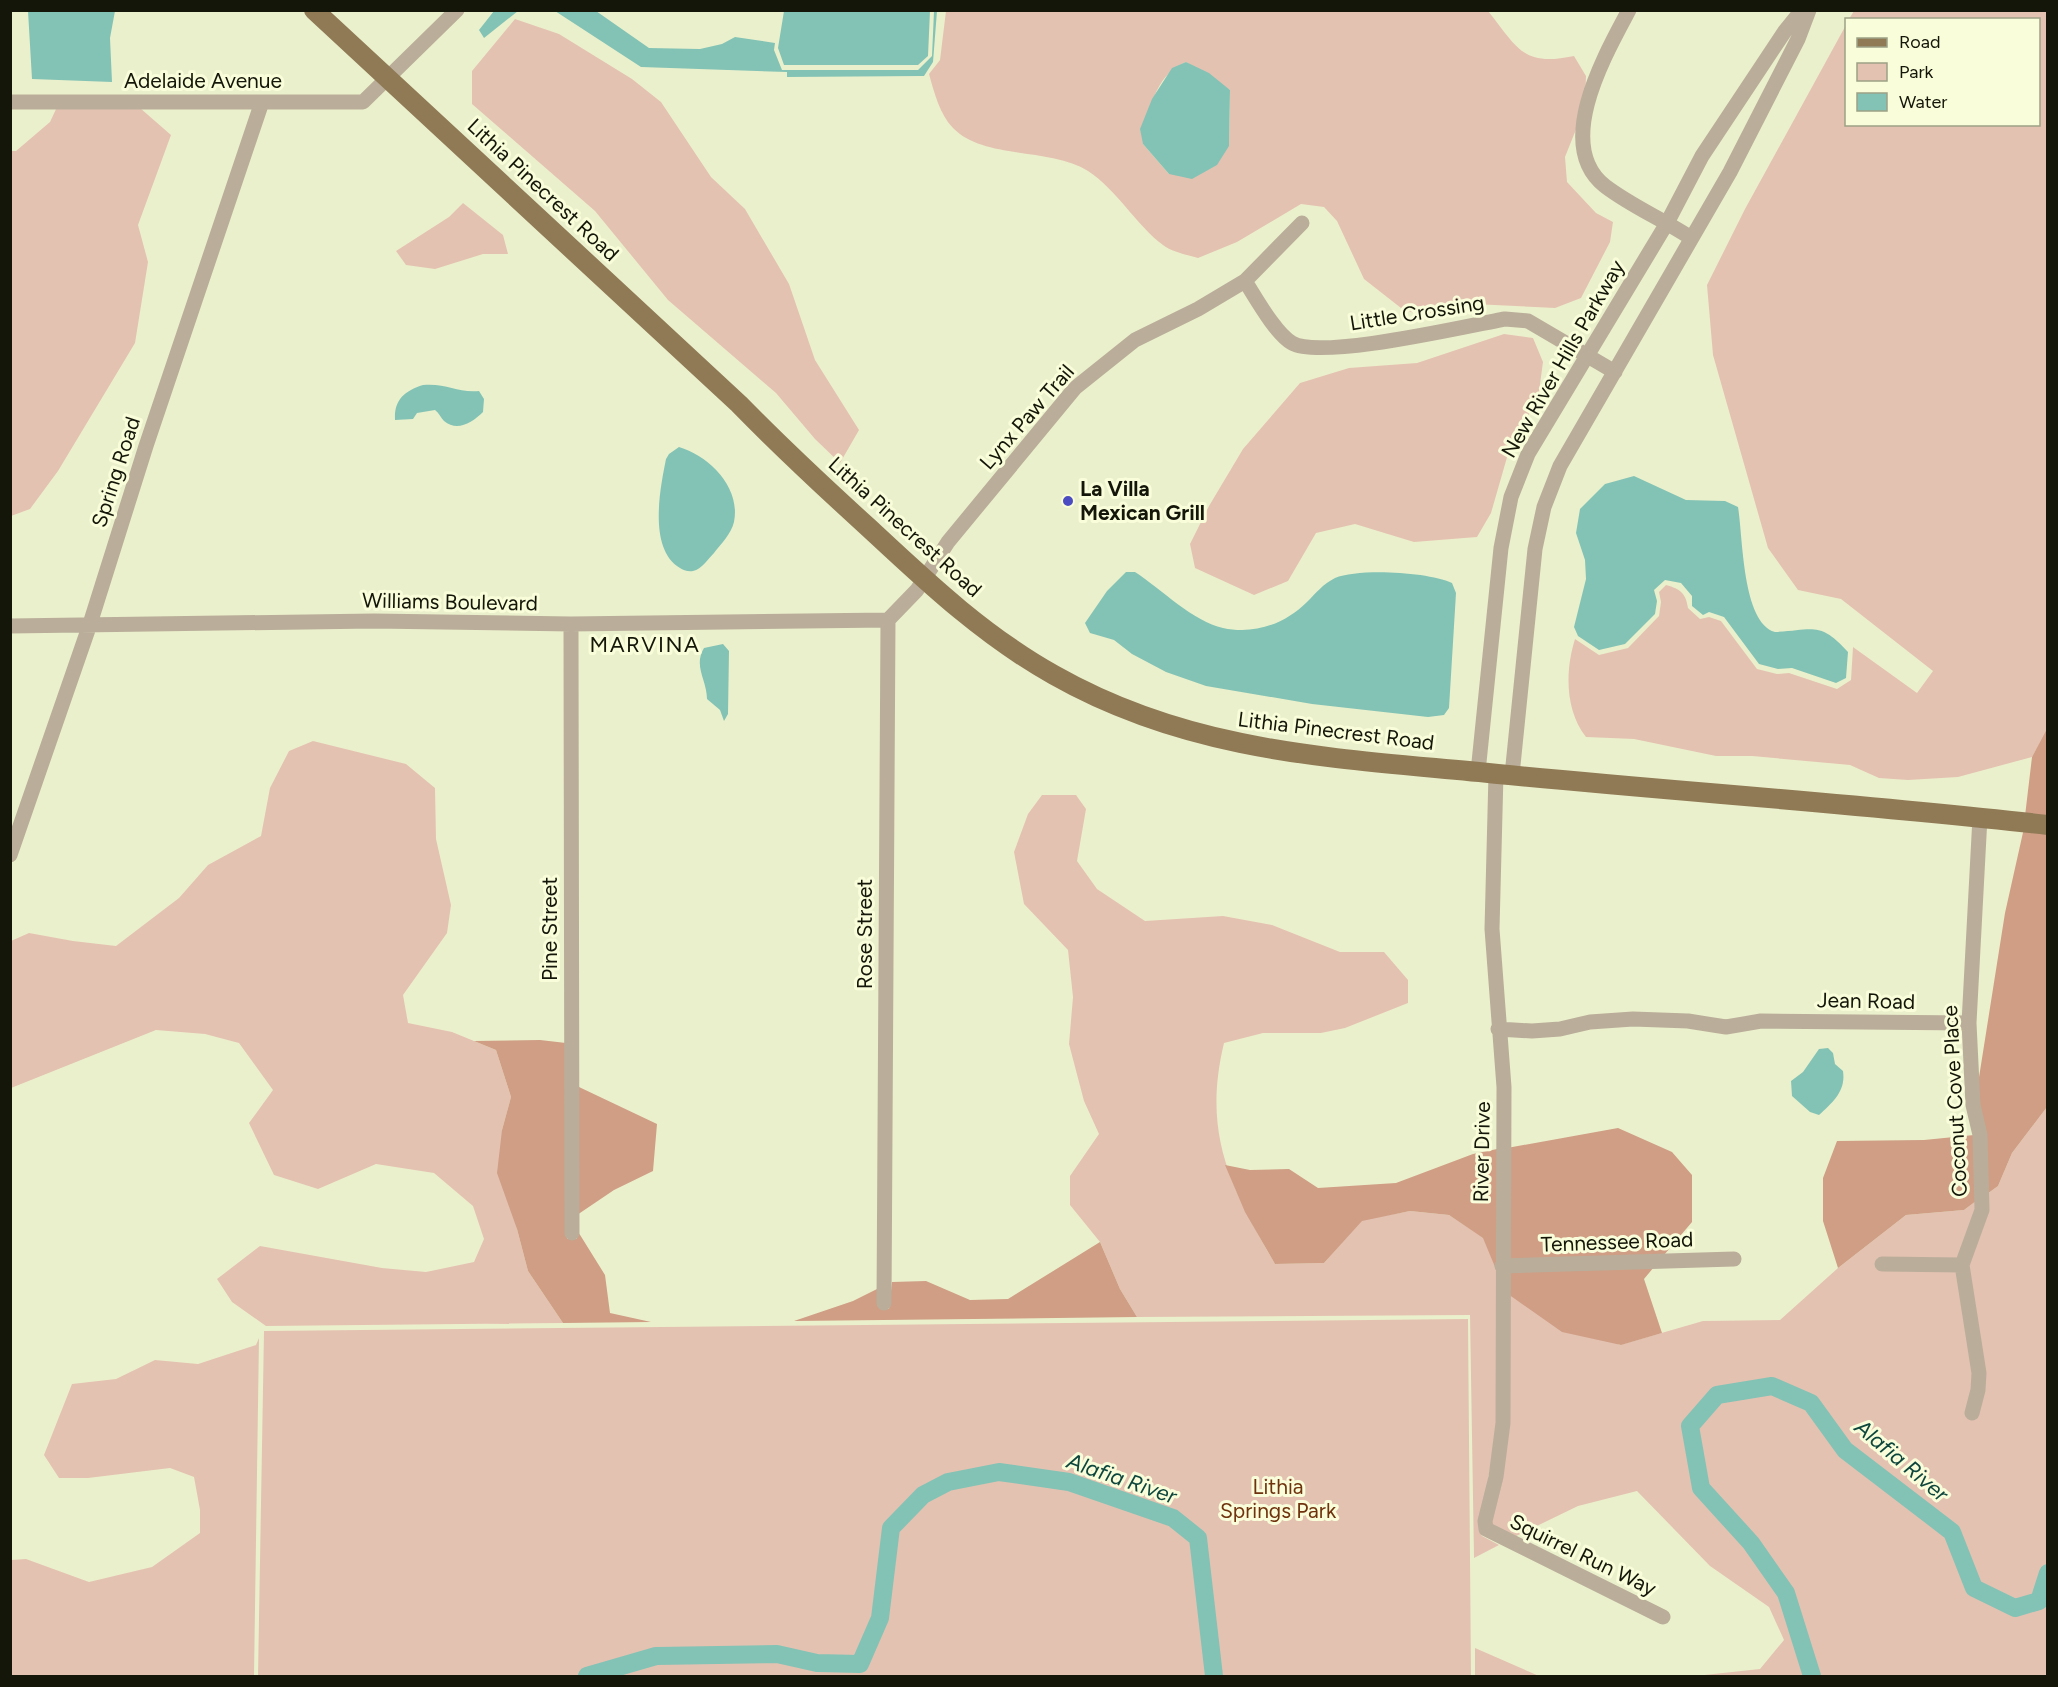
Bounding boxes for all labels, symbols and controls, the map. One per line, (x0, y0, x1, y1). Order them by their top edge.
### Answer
legend (1845, 18, 2040, 126)
text: Road (1899, 31, 1940, 53)
text: Park (1899, 61, 1934, 83)
street label: Adelaide Avenue (124, 68, 282, 93)
text: Water (1899, 91, 1947, 113)
street label: Lithia Pinecrest Road (463, 113, 624, 266)
street label: New River Hills Parkway (1496, 255, 1629, 462)
street label: Little Crossing (1348, 290, 1486, 335)
street label: Lynx Paw Trail (974, 359, 1079, 474)
street label: Spring Road (86, 413, 145, 530)
street label: Lithia Pinecrest Road (824, 451, 987, 602)
place label: La Villa Mexican Grill (1080, 476, 1205, 525)
marker: La Villa Mexican Grill (1061, 494, 1075, 508)
street label: Williams Boulevard (362, 587, 538, 616)
district label: MARVINA (590, 631, 700, 658)
street label: Lithia Pinecrest Road (1236, 706, 1436, 755)
street label: Pine Street (537, 877, 562, 981)
street label: Rose Street (852, 879, 877, 989)
street label: Jean Road (1817, 987, 1915, 1014)
street label: Coconut Cove Place (1937, 1004, 1972, 1198)
street label: River Drive (1468, 1101, 1495, 1203)
street label: Tennessee Road (1540, 1226, 1694, 1257)
water label: Alafia River (1849, 1413, 1955, 1508)
water label: Alafia River (1063, 1447, 1182, 1510)
park label: Lithia Springs Park (1220, 1474, 1337, 1523)
street label: Squirrel Run Way (1506, 1508, 1660, 1601)

